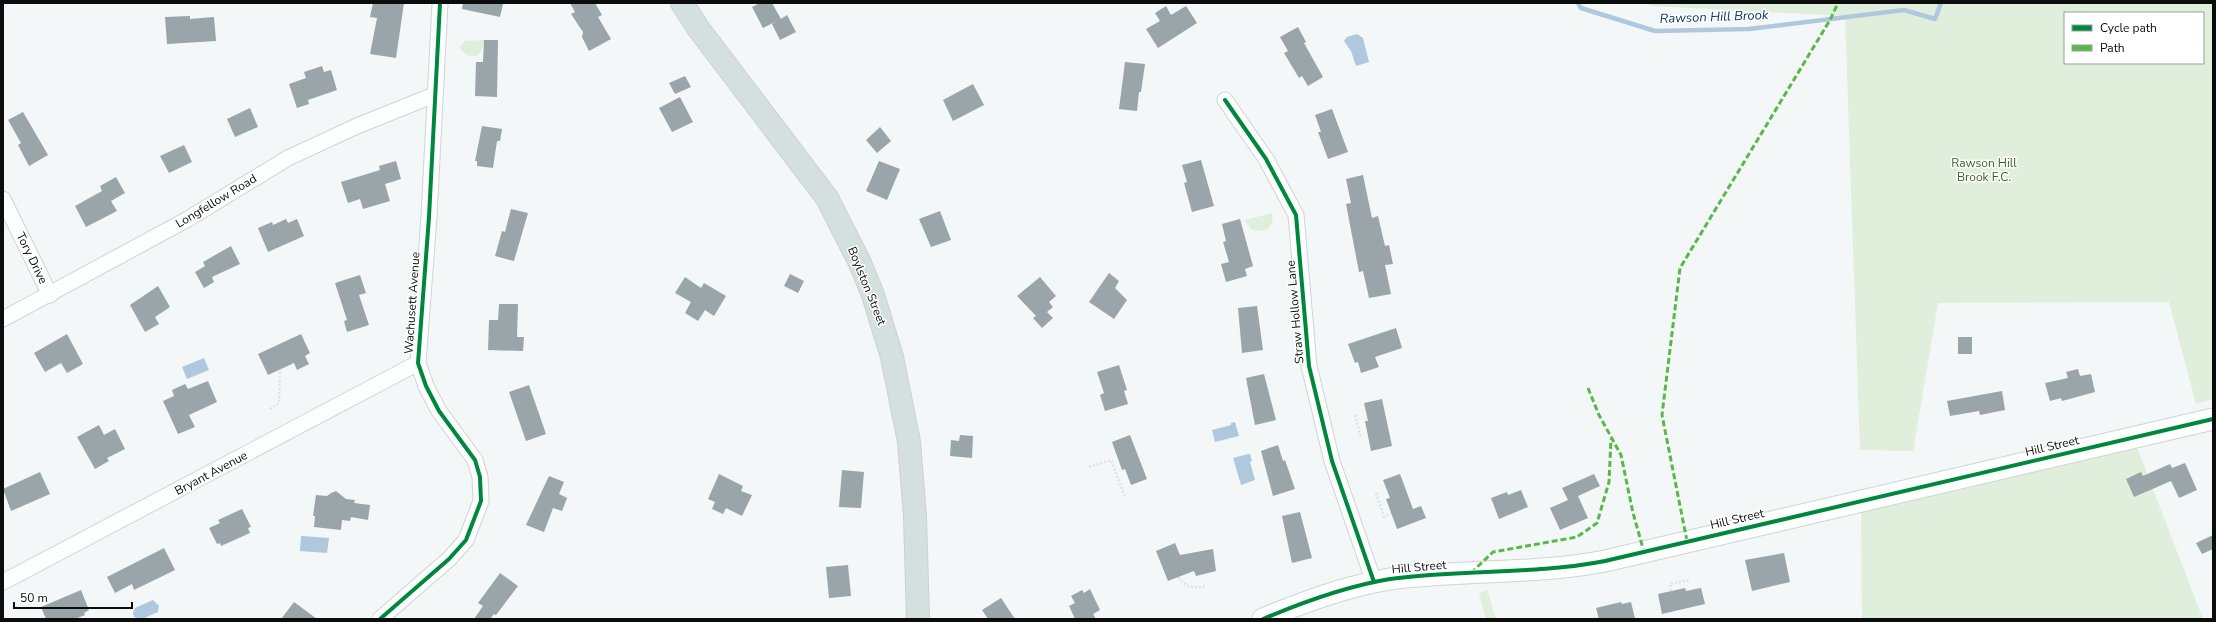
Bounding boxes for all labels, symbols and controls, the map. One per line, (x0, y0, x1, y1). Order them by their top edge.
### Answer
water label: Rawson Hill Brook (1659, 6, 1769, 28)
legend (2064, 12, 2204, 64)
text: Cycle path (2100, 20, 2157, 36)
text: Path (2100, 40, 2125, 56)
park label: Rawson Hill Brook F.C. (1951, 155, 2017, 185)
street label: Longfellow Road (172, 170, 260, 232)
street label: Tory Drive (13, 230, 51, 286)
street label: Boylston Street (844, 244, 890, 328)
street label: Wachusett Avenue (400, 251, 424, 355)
street label: Straw Hollow Lane (1282, 260, 1308, 364)
street label: Hill Street (2023, 432, 2081, 460)
street label: Bryant Avenue (172, 447, 250, 499)
street label: Hill Street (1708, 505, 1766, 533)
street label: Hill Street (1391, 557, 1448, 577)
scale bar (14, 584, 132, 610)
text: 50 m (20, 590, 48, 606)

